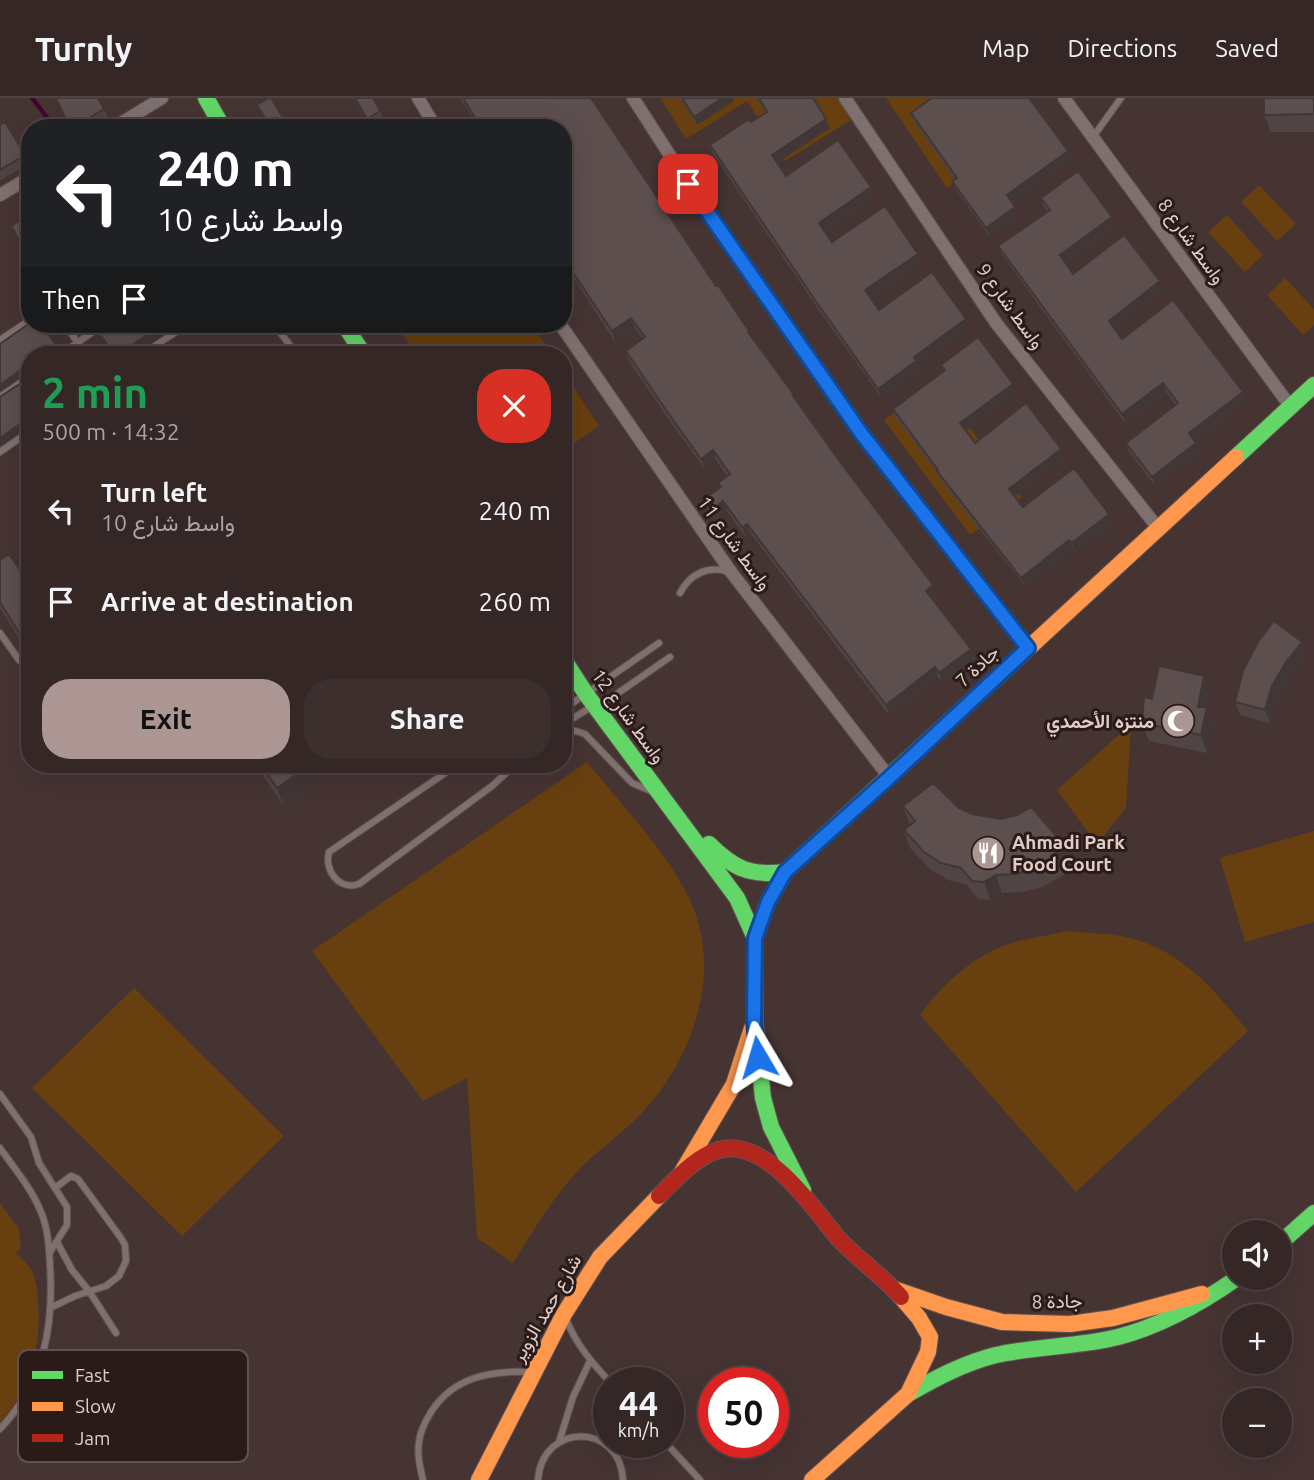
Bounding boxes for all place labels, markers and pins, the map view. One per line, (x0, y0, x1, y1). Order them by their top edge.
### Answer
pin (658, 154, 718, 214)
mosque icon: منتزه الأحمدي (1159, 702, 1197, 740)
place label: منتزه الأحمدي (1046, 710, 1154, 738)
place label: Ahmadi Park Food Court (1012, 831, 1125, 875)
restaurant icon: Ahmadi Park Food Court (969, 834, 1007, 872)

